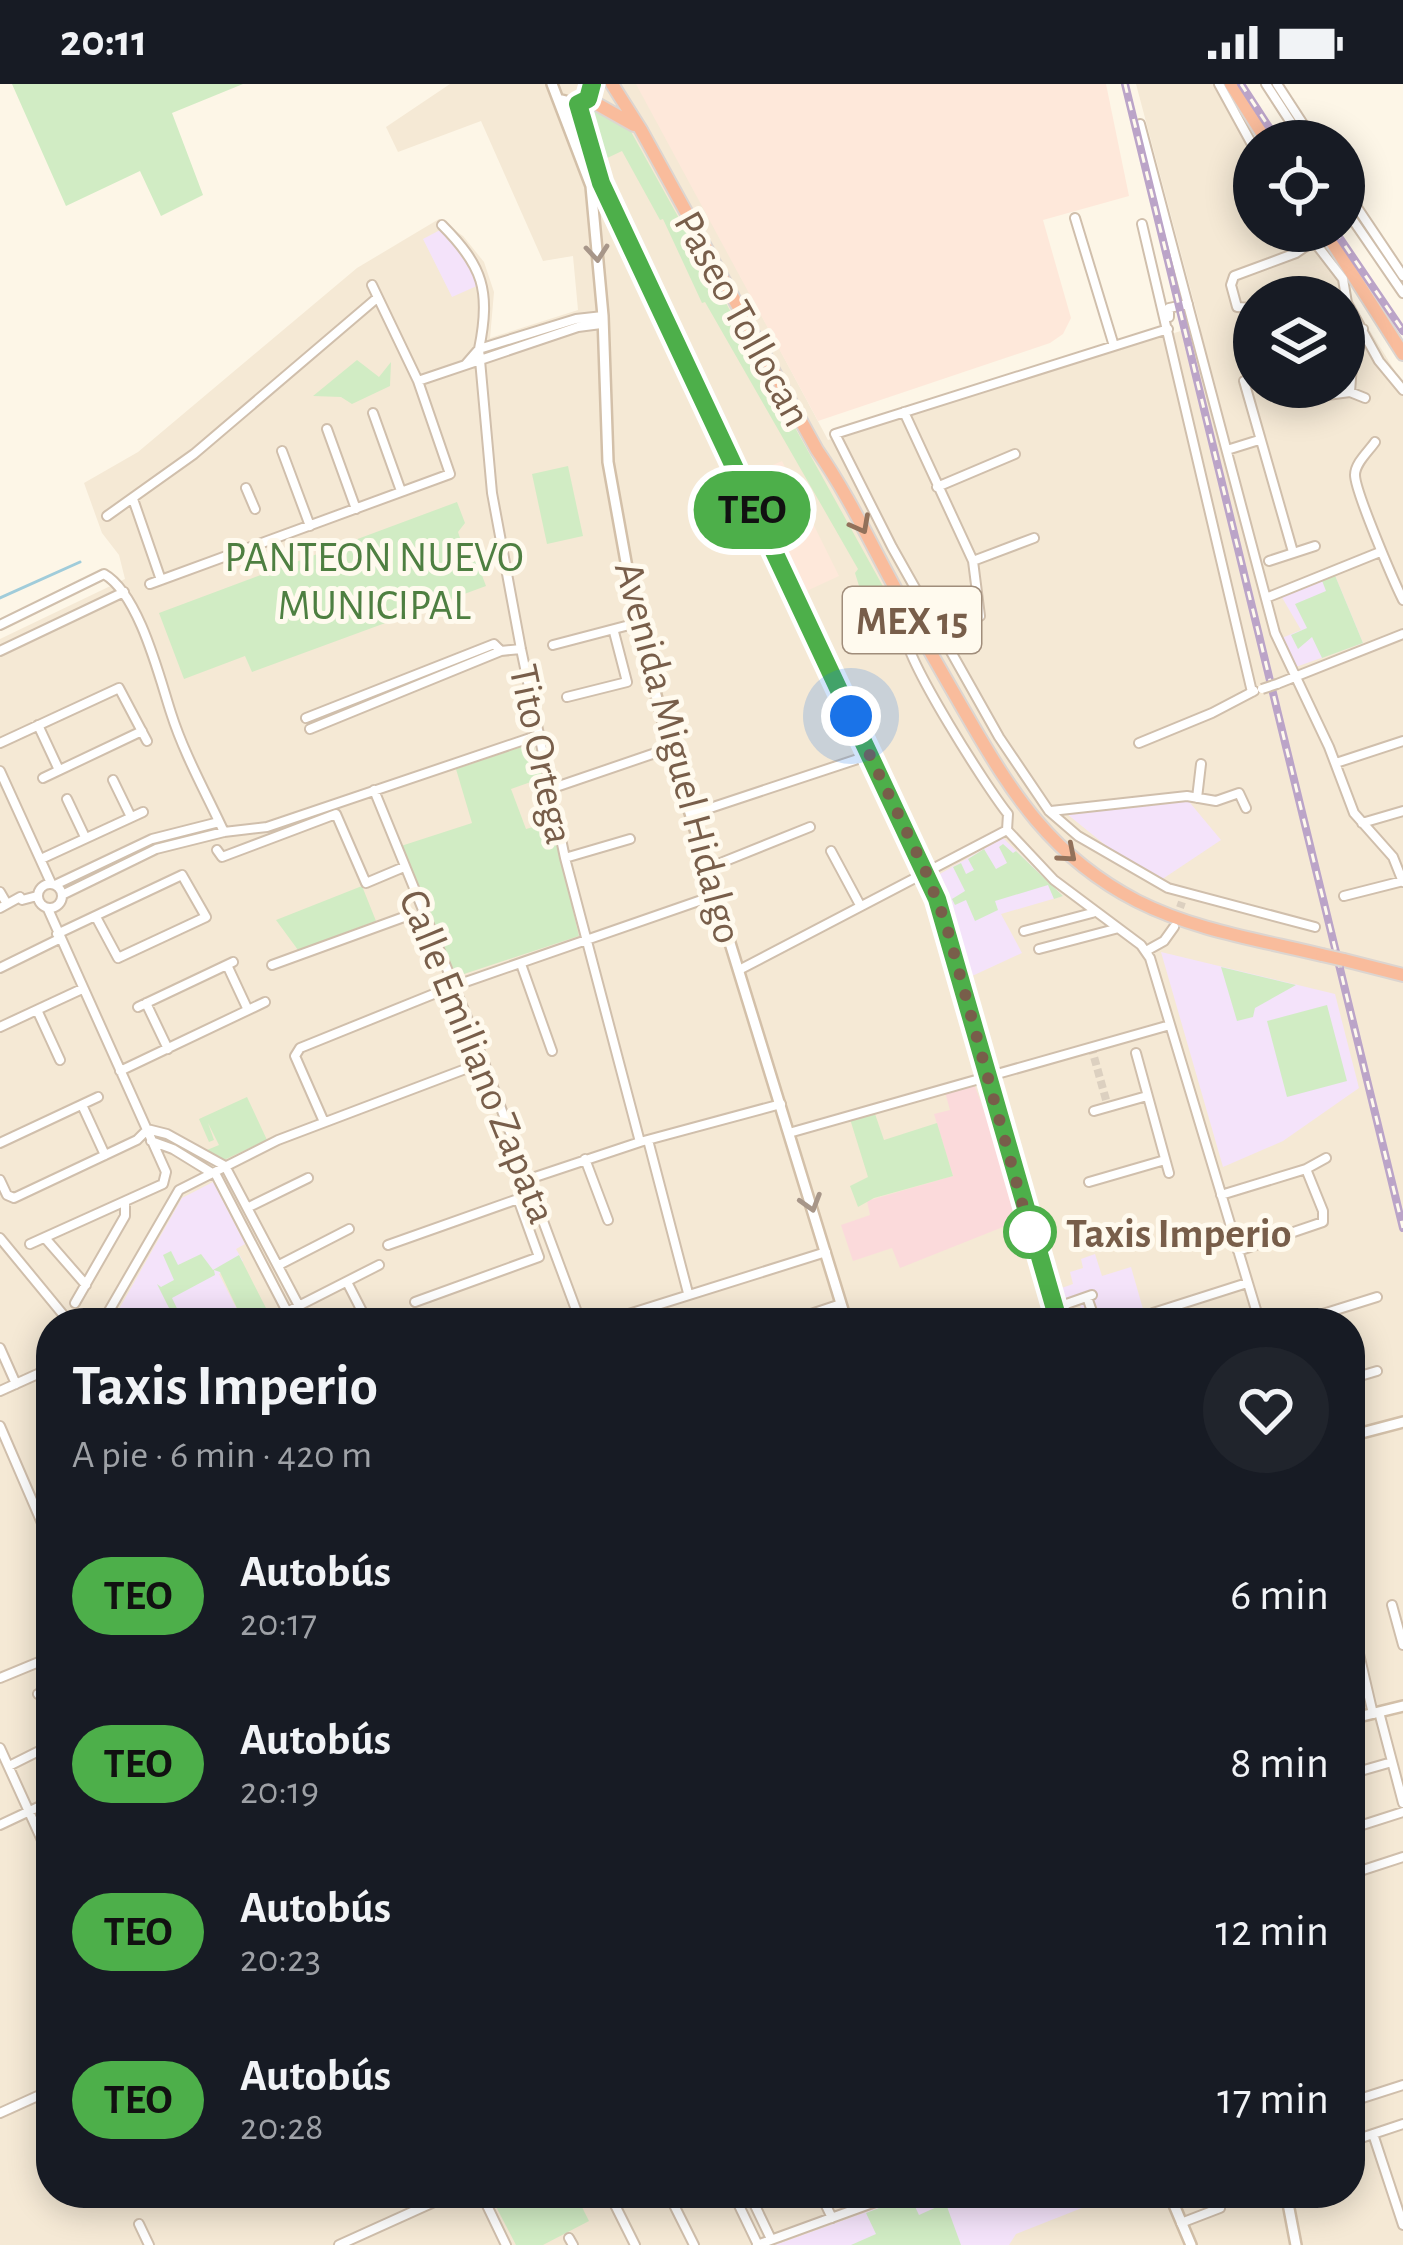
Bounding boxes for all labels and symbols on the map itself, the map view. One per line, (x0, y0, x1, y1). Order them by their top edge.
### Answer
street label: Paseo Tollocan (666, 204, 819, 434)
one-way arrow (584, 244, 609, 263)
line badge: TEO (683, 471, 821, 549)
one-way arrow (847, 513, 870, 534)
park label: PANTEON NUEVO MUNICIPAL (224, 537, 524, 627)
street label: Avenida Miguel Hidalgo (607, 557, 749, 948)
road number: MEX 15 (843, 587, 981, 653)
street label: Tito Ortega (502, 661, 581, 848)
your location (821, 686, 881, 746)
one-way arrow (1054, 839, 1076, 861)
street label: Calle Emiliano Zapata (391, 884, 563, 1230)
one-way arrow (797, 1191, 822, 1212)
marker: Taxis Imperio (1005, 1207, 1055, 1257)
place label: Taxis Imperio (1066, 1213, 1291, 1255)

